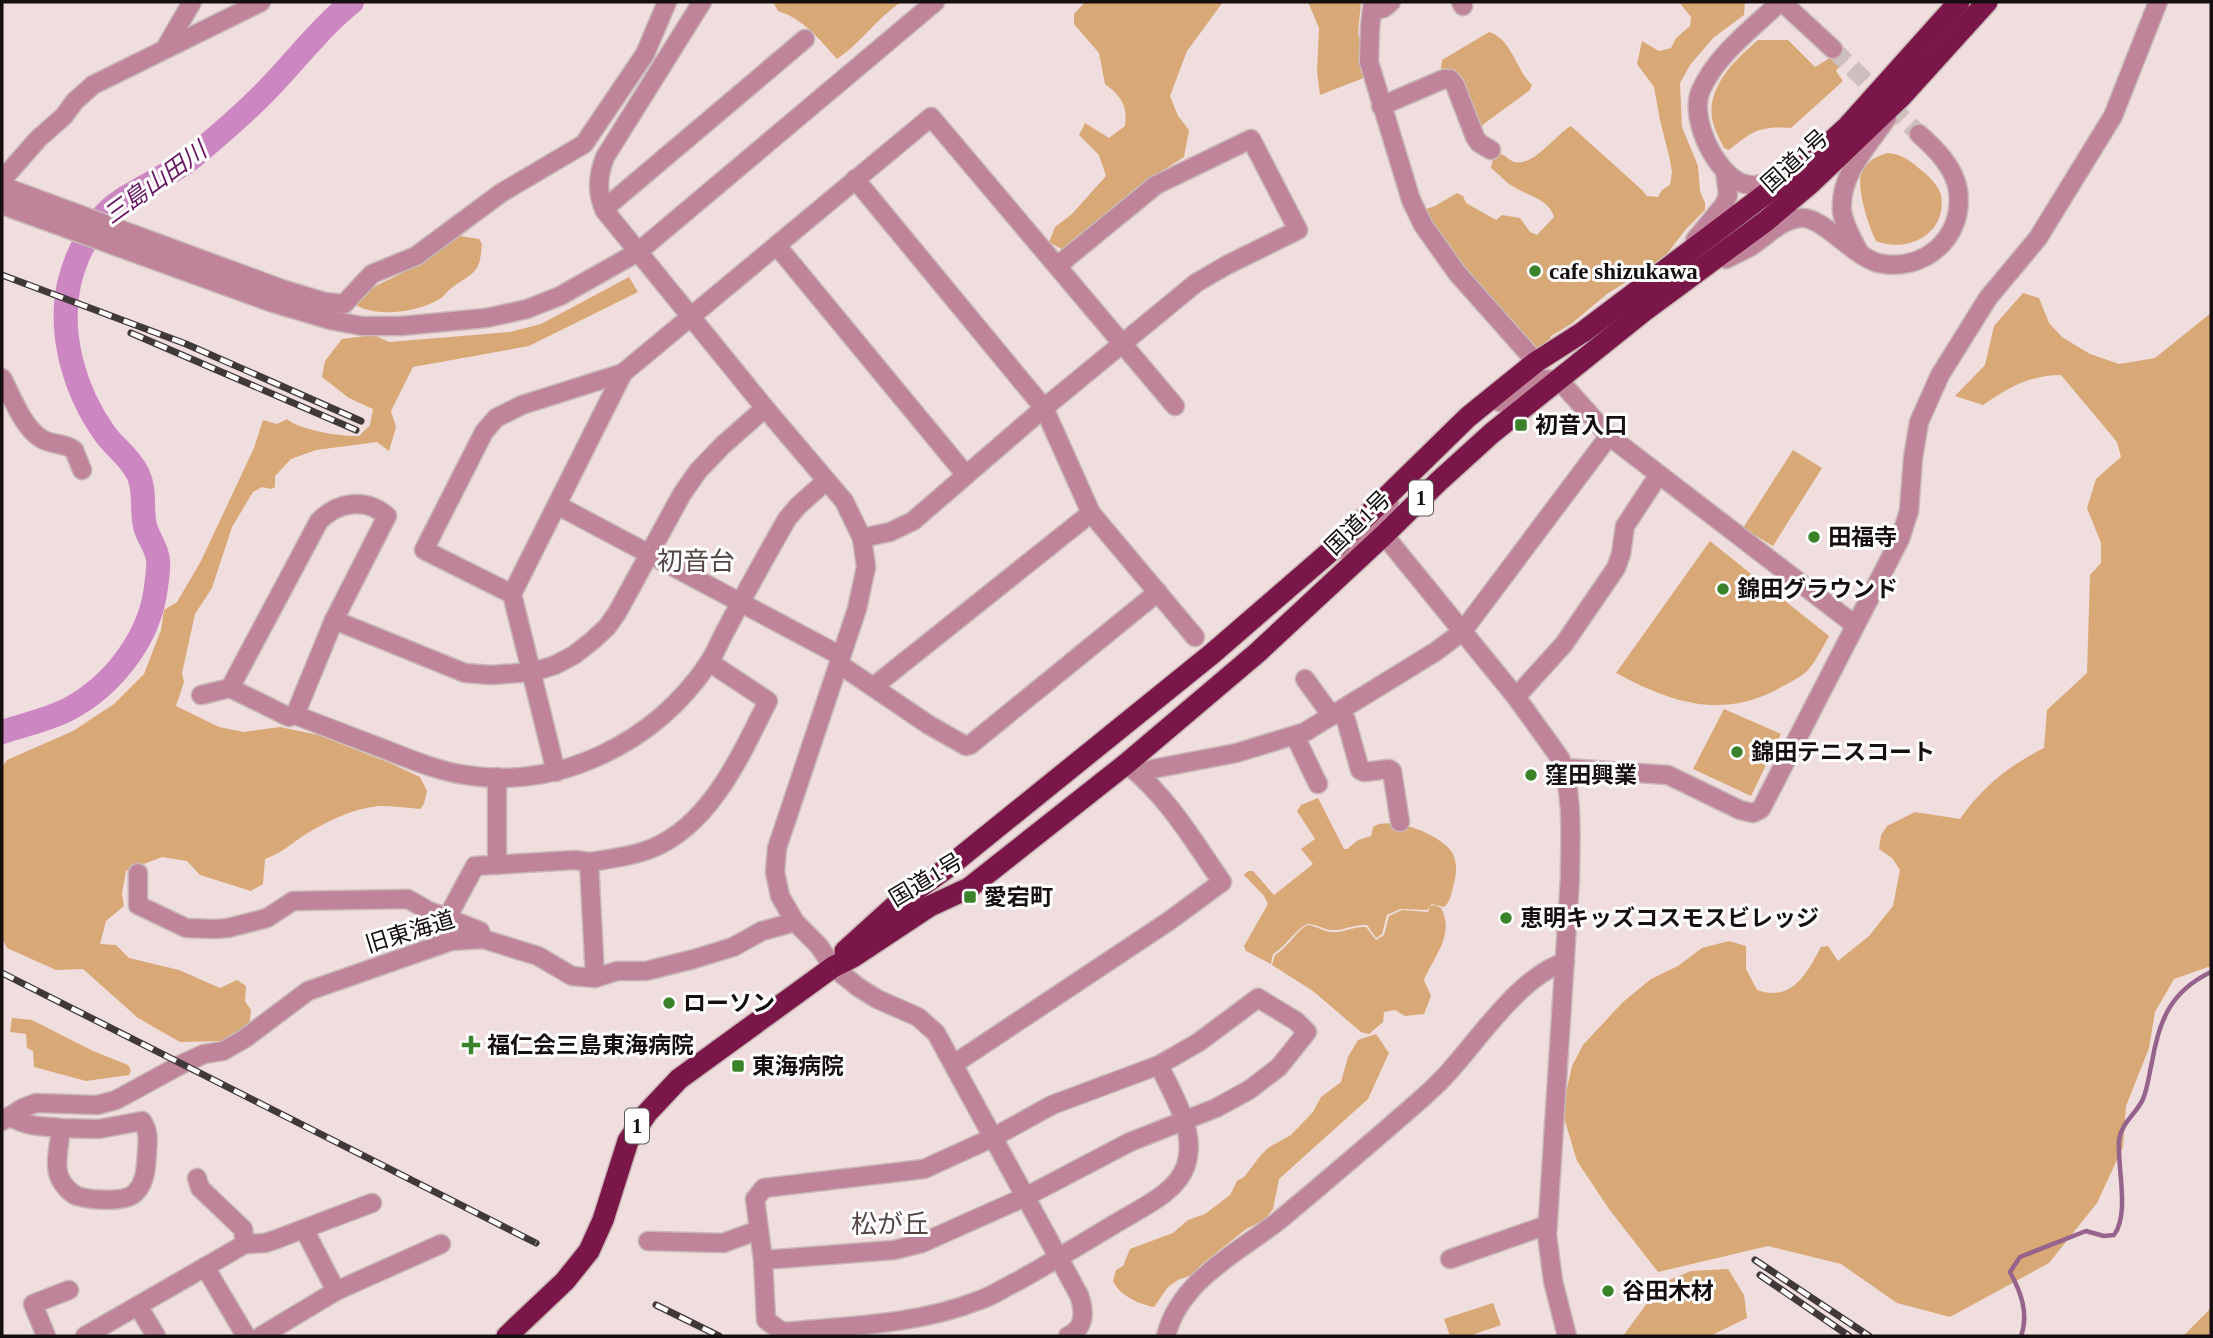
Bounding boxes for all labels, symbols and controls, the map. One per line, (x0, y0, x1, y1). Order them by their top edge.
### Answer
street label: 国道1号 (1757, 125, 1833, 197)
water label: 三島山田川 (99, 135, 214, 229)
place label: cafe shizukawa (1549, 259, 1698, 284)
marker: cafe shizukawa (1527, 263, 1543, 279)
place label: 初音入口 (1535, 413, 1627, 438)
marker: 初音入口 (1513, 417, 1529, 433)
road number: 1 (1409, 480, 1433, 516)
street label: 国道1号 (1320, 486, 1396, 560)
place label: 田福寺 (1828, 525, 1897, 550)
marker: 田福寺 (1806, 529, 1822, 545)
district label: 初音台 (657, 547, 735, 576)
place label: 錦田グラウンド (1737, 577, 1898, 602)
marker: 錦田グラウンド (1715, 581, 1731, 597)
place label: 錦田テニスコート (1751, 740, 1935, 765)
marker: 錦田テニスコート (1729, 744, 1745, 760)
place label: 窪田興業 (1545, 763, 1637, 788)
marker: 窪田興業 (1523, 767, 1539, 783)
street label: 国道1号 (885, 849, 967, 911)
place label: 愛宕町 (984, 885, 1053, 910)
marker: 愛宕町 (962, 889, 978, 905)
place label: 恵明キッズコスモスビレッジ (1520, 906, 1819, 931)
street label: 旧東海道 (362, 907, 458, 957)
marker: 恵明キッズコスモスビレッジ (1498, 910, 1514, 926)
place label: ローソン (683, 991, 775, 1016)
marker: ローソン (661, 995, 677, 1011)
place label: 福仁会三島東海病院 (487, 1033, 694, 1058)
marker: 福仁会三島東海病院 (461, 1035, 481, 1055)
place label: 東海病院 (752, 1054, 844, 1079)
marker: 東海病院 (730, 1058, 746, 1074)
road number: 1 (625, 1108, 649, 1144)
district label: 松が丘 (851, 1210, 929, 1239)
place label: 谷田木材 (1622, 1279, 1714, 1304)
marker: 谷田木材 (1600, 1283, 1616, 1299)

